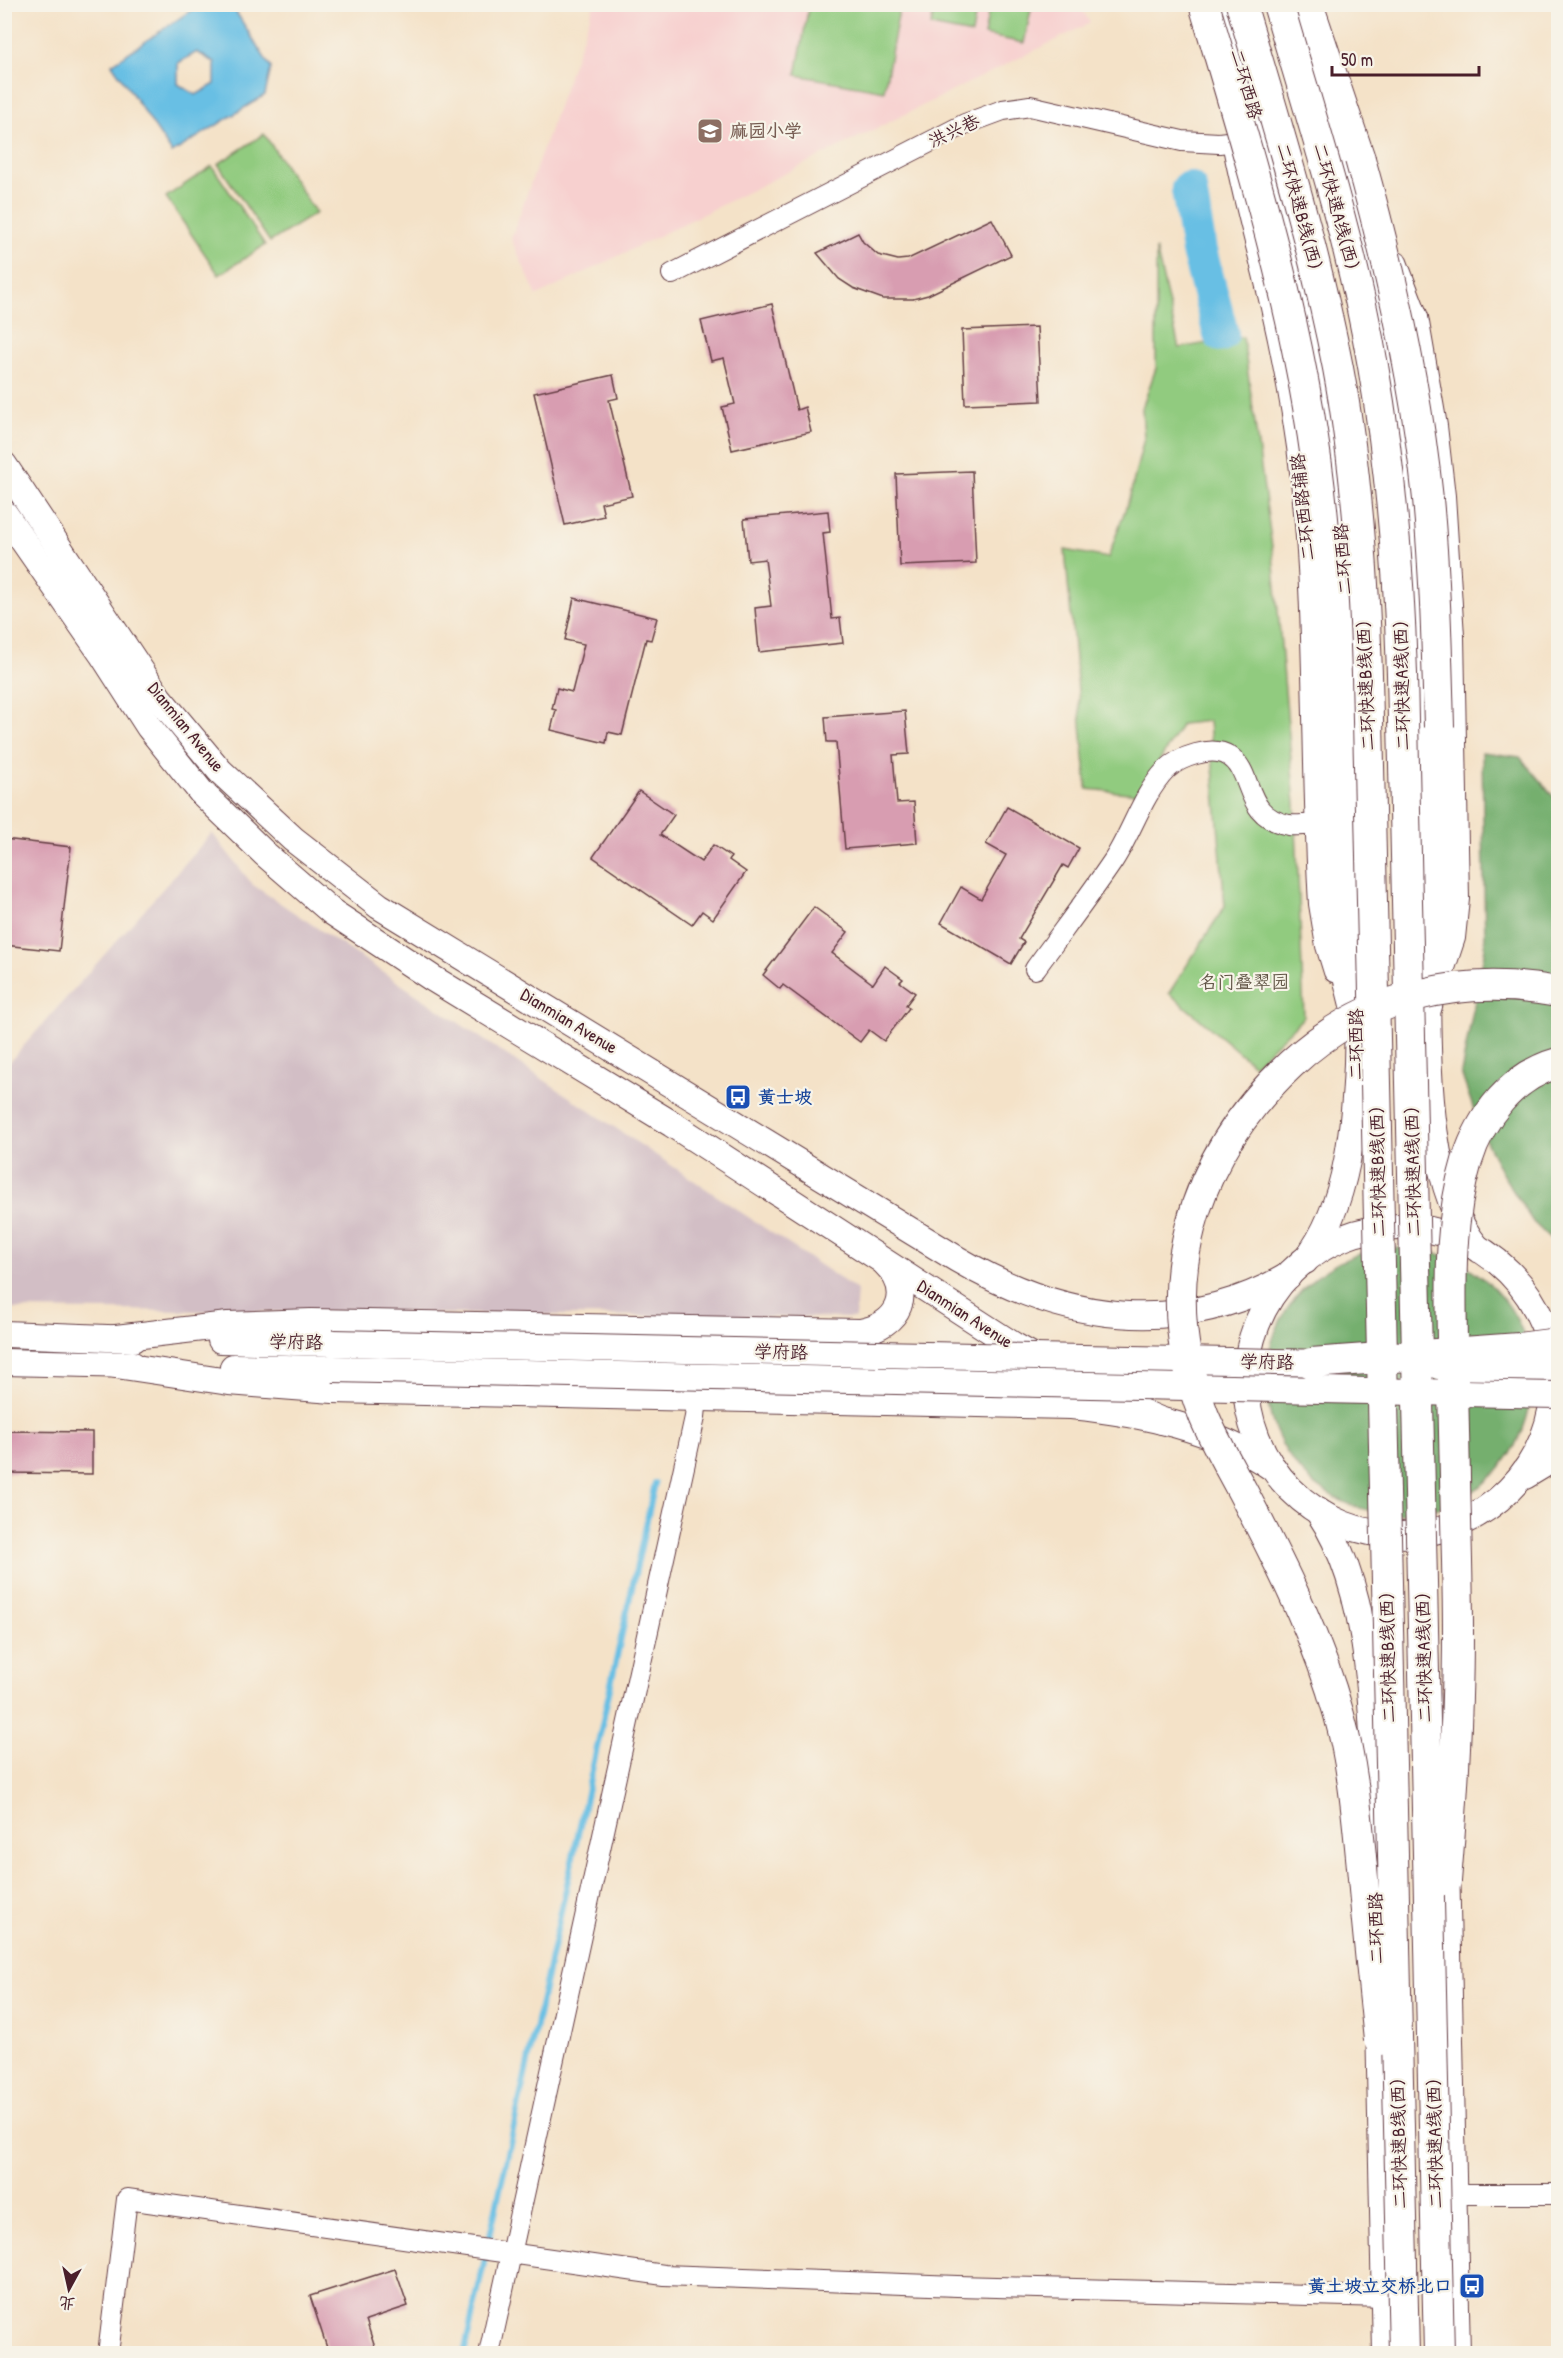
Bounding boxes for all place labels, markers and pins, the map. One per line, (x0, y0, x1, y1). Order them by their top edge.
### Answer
school or university icon: 麻园小学 (695, 116, 725, 146)
place label: 麻园小学 (730, 118, 802, 143)
bus stop icon: 黄士坡 (723, 1082, 753, 1112)
place label: 黄士坡 (758, 1084, 812, 1109)
bus stop icon: 黄土坡立交桥北口 (1457, 2271, 1487, 2301)
place label: 黄土坡立交桥北口 (1308, 2273, 1452, 2298)

